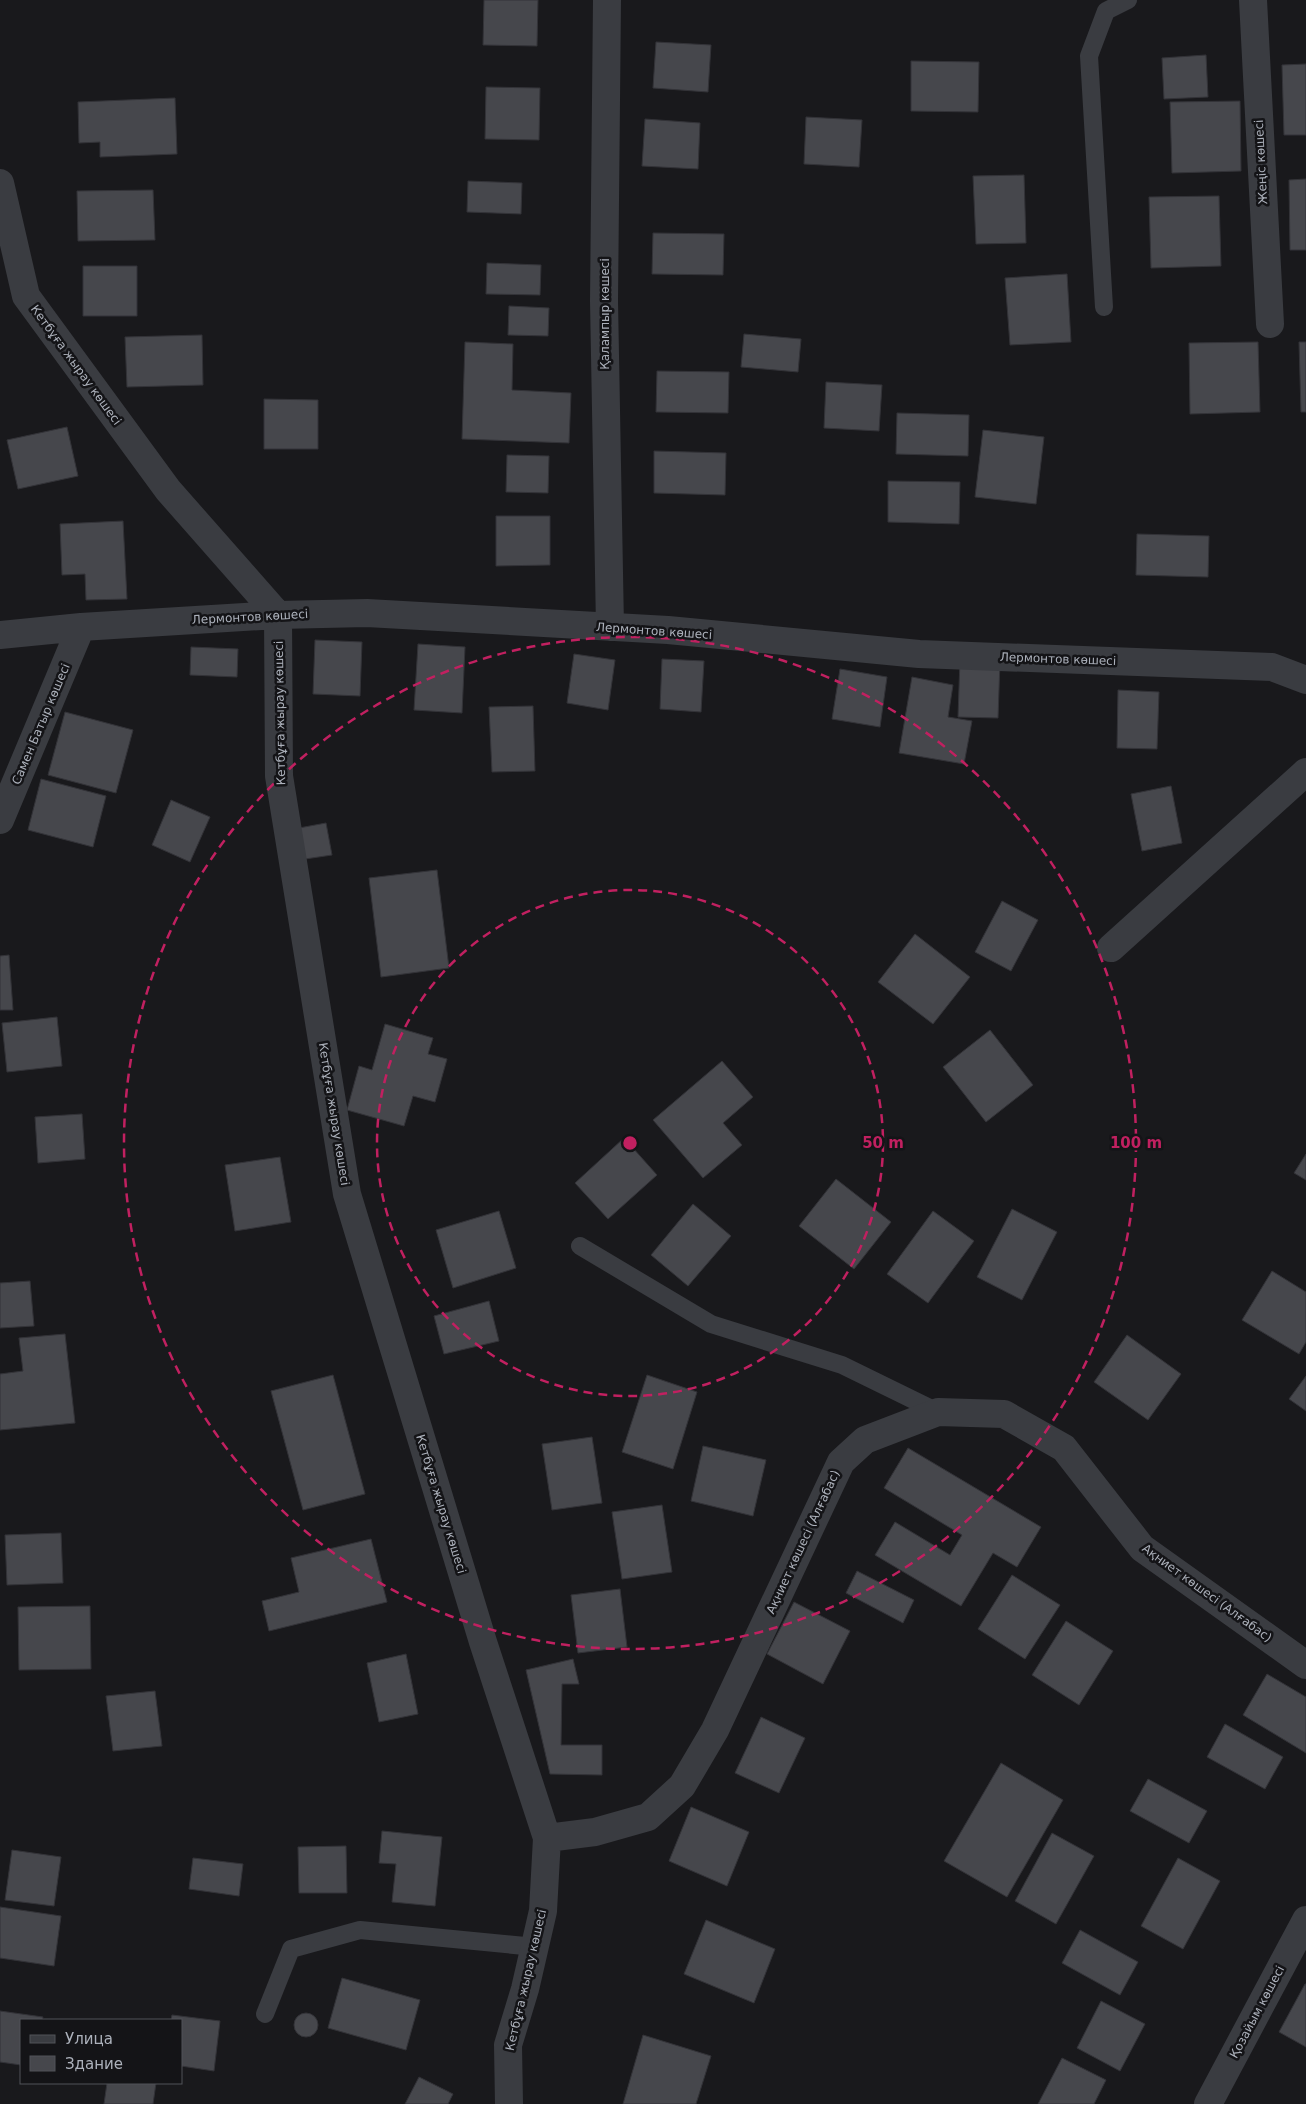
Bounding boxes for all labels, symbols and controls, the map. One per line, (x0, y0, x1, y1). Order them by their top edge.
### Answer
street label: Жеңіс көшесі (1252, 119, 1270, 205)
street label: Қалампыр көшесі (598, 258, 612, 370)
street label: Кетбұға жырау көшесі (28, 302, 124, 428)
street label: Лермонтов көшесі (192, 607, 308, 627)
street label: Лермонтов көшесі (595, 620, 713, 642)
street label: Кетбұға жырау көшесі (272, 641, 288, 785)
street label: Лермонтов көшесі (1000, 650, 1116, 668)
street label: Самен Батыр көшесі (9, 661, 73, 787)
street label: Кетбұға жырау көшесі (316, 1041, 352, 1187)
centre of rings (621, 1134, 639, 1152)
text: 50 m (862, 1134, 904, 1152)
text: 100 m (1110, 1134, 1162, 1152)
street label: Кетбұға жырау көшесі (413, 1433, 469, 1575)
street label: Ақниет көшесі (Алғабас) (763, 1468, 843, 1616)
street label: Ақниет көшесі (Алғабас) (1139, 1541, 1275, 1645)
street label: Кетбұға жырау көшесі (503, 1908, 549, 2052)
street label: Қозайым көшесі (1227, 1963, 1287, 2061)
legend (20, 2019, 182, 2084)
text: Улица (65, 2030, 113, 2048)
text: Здание (65, 2055, 123, 2073)

